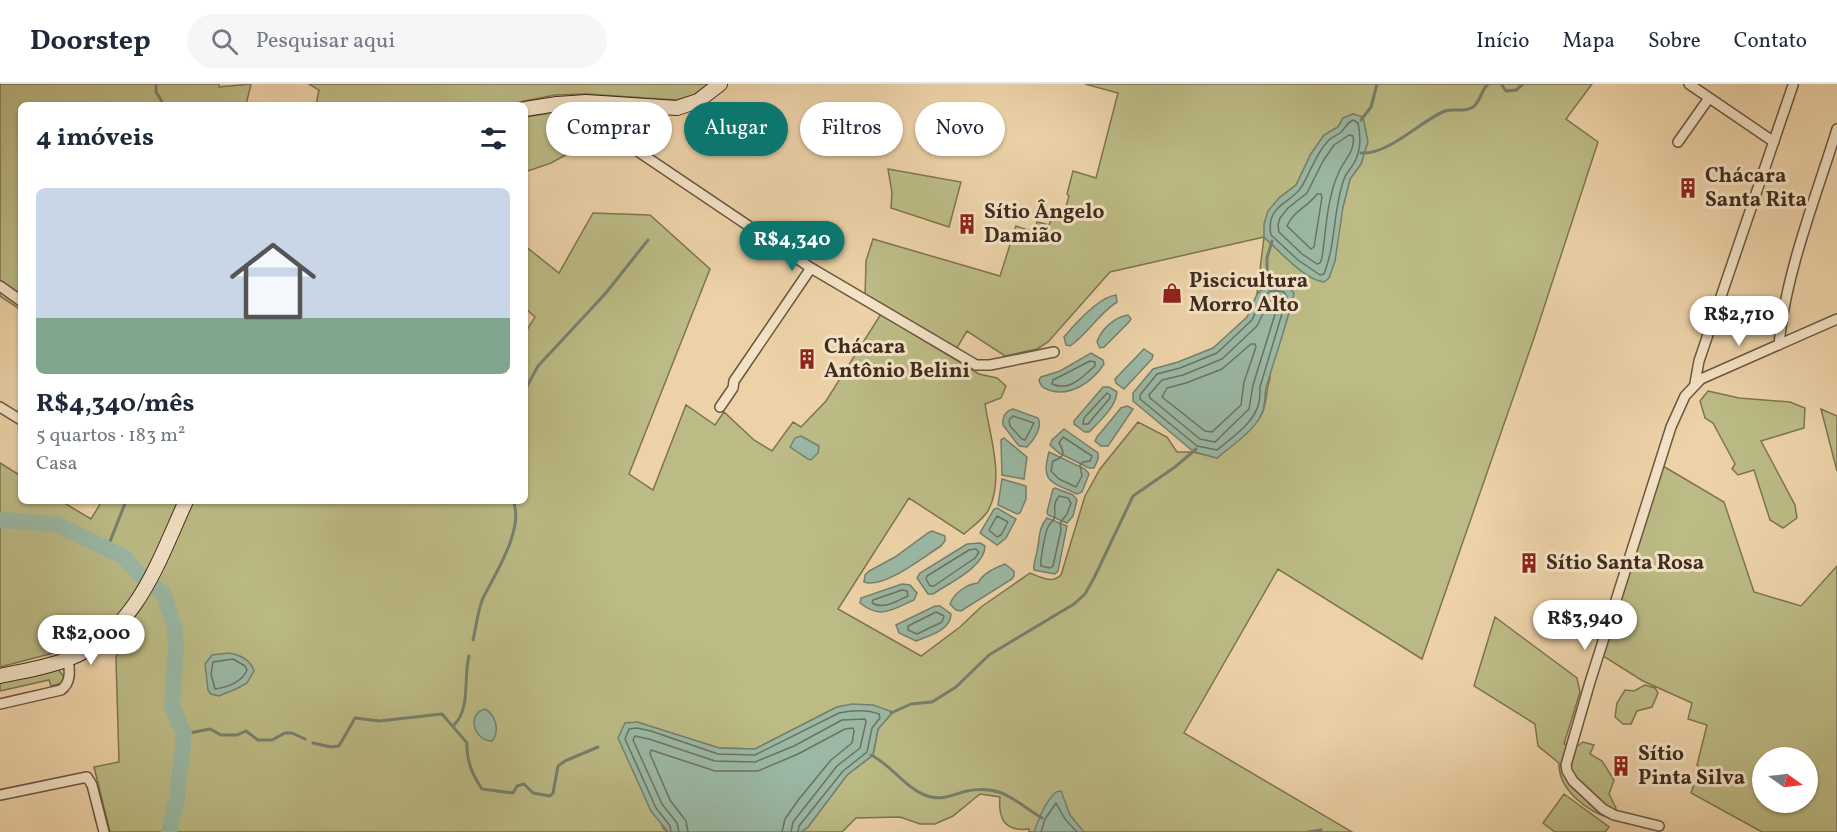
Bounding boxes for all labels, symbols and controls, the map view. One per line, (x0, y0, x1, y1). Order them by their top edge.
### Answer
search box (187, 14, 607, 68)
text: Doorstep (30, 22, 151, 61)
icon: search (208, 25, 241, 58)
text: Pesquisar aqui (256, 26, 395, 57)
text: Início (1476, 27, 1529, 56)
text: Mapa (1562, 27, 1615, 56)
text: Sobre (1648, 27, 1701, 56)
text: Contato (1734, 27, 1807, 56)
chip: Comprar (546, 102, 672, 156)
chip: Alugar (684, 102, 788, 156)
chip: Filtros (800, 102, 903, 156)
chip: Novo (915, 102, 1005, 156)
text: 4 imóveis (36, 120, 154, 156)
icon: filters (477, 122, 510, 155)
place label: Chácara Santa Rita (1705, 162, 1807, 215)
building icon: Chácara Santa Rita (1676, 176, 1700, 200)
place label: Sítio Ângelo Damião (984, 198, 1104, 251)
building icon: Sítio Ângelo Damião (955, 212, 979, 236)
pin: R$4,340 (737, 221, 847, 272)
text: R$4,340 (754, 226, 830, 254)
icon: home (219, 227, 327, 335)
place label: Piscicultura Morro Alto (1189, 267, 1308, 320)
shop icon: Piscicultura Morro Alto (1160, 281, 1184, 305)
pin: R$2,710 (1684, 296, 1794, 347)
text: R$2,710 (1704, 301, 1774, 329)
place label: Chácara Antônio Belini (824, 333, 970, 386)
building icon: Chácara Antônio Belini (795, 347, 819, 371)
text: R$4,340/mês (36, 386, 195, 422)
text: 5 quartos · 183 m² (36, 422, 185, 450)
text: Casa (36, 450, 78, 478)
place label: Sítio Santa Rosa (1546, 549, 1704, 578)
building icon: Sítio Santa Rosa (1517, 551, 1541, 575)
pin: R$3,940 (1530, 600, 1640, 651)
text: R$3,940 (1547, 605, 1623, 633)
pin: R$2,000 (36, 615, 146, 666)
text: R$2,000 (52, 620, 130, 648)
place label: Sítio Pinta Silva (1638, 740, 1745, 793)
north arrow (1752, 747, 1818, 813)
map controls (1752, 747, 1818, 813)
building icon: Sítio Pinta Silva (1609, 754, 1633, 778)

